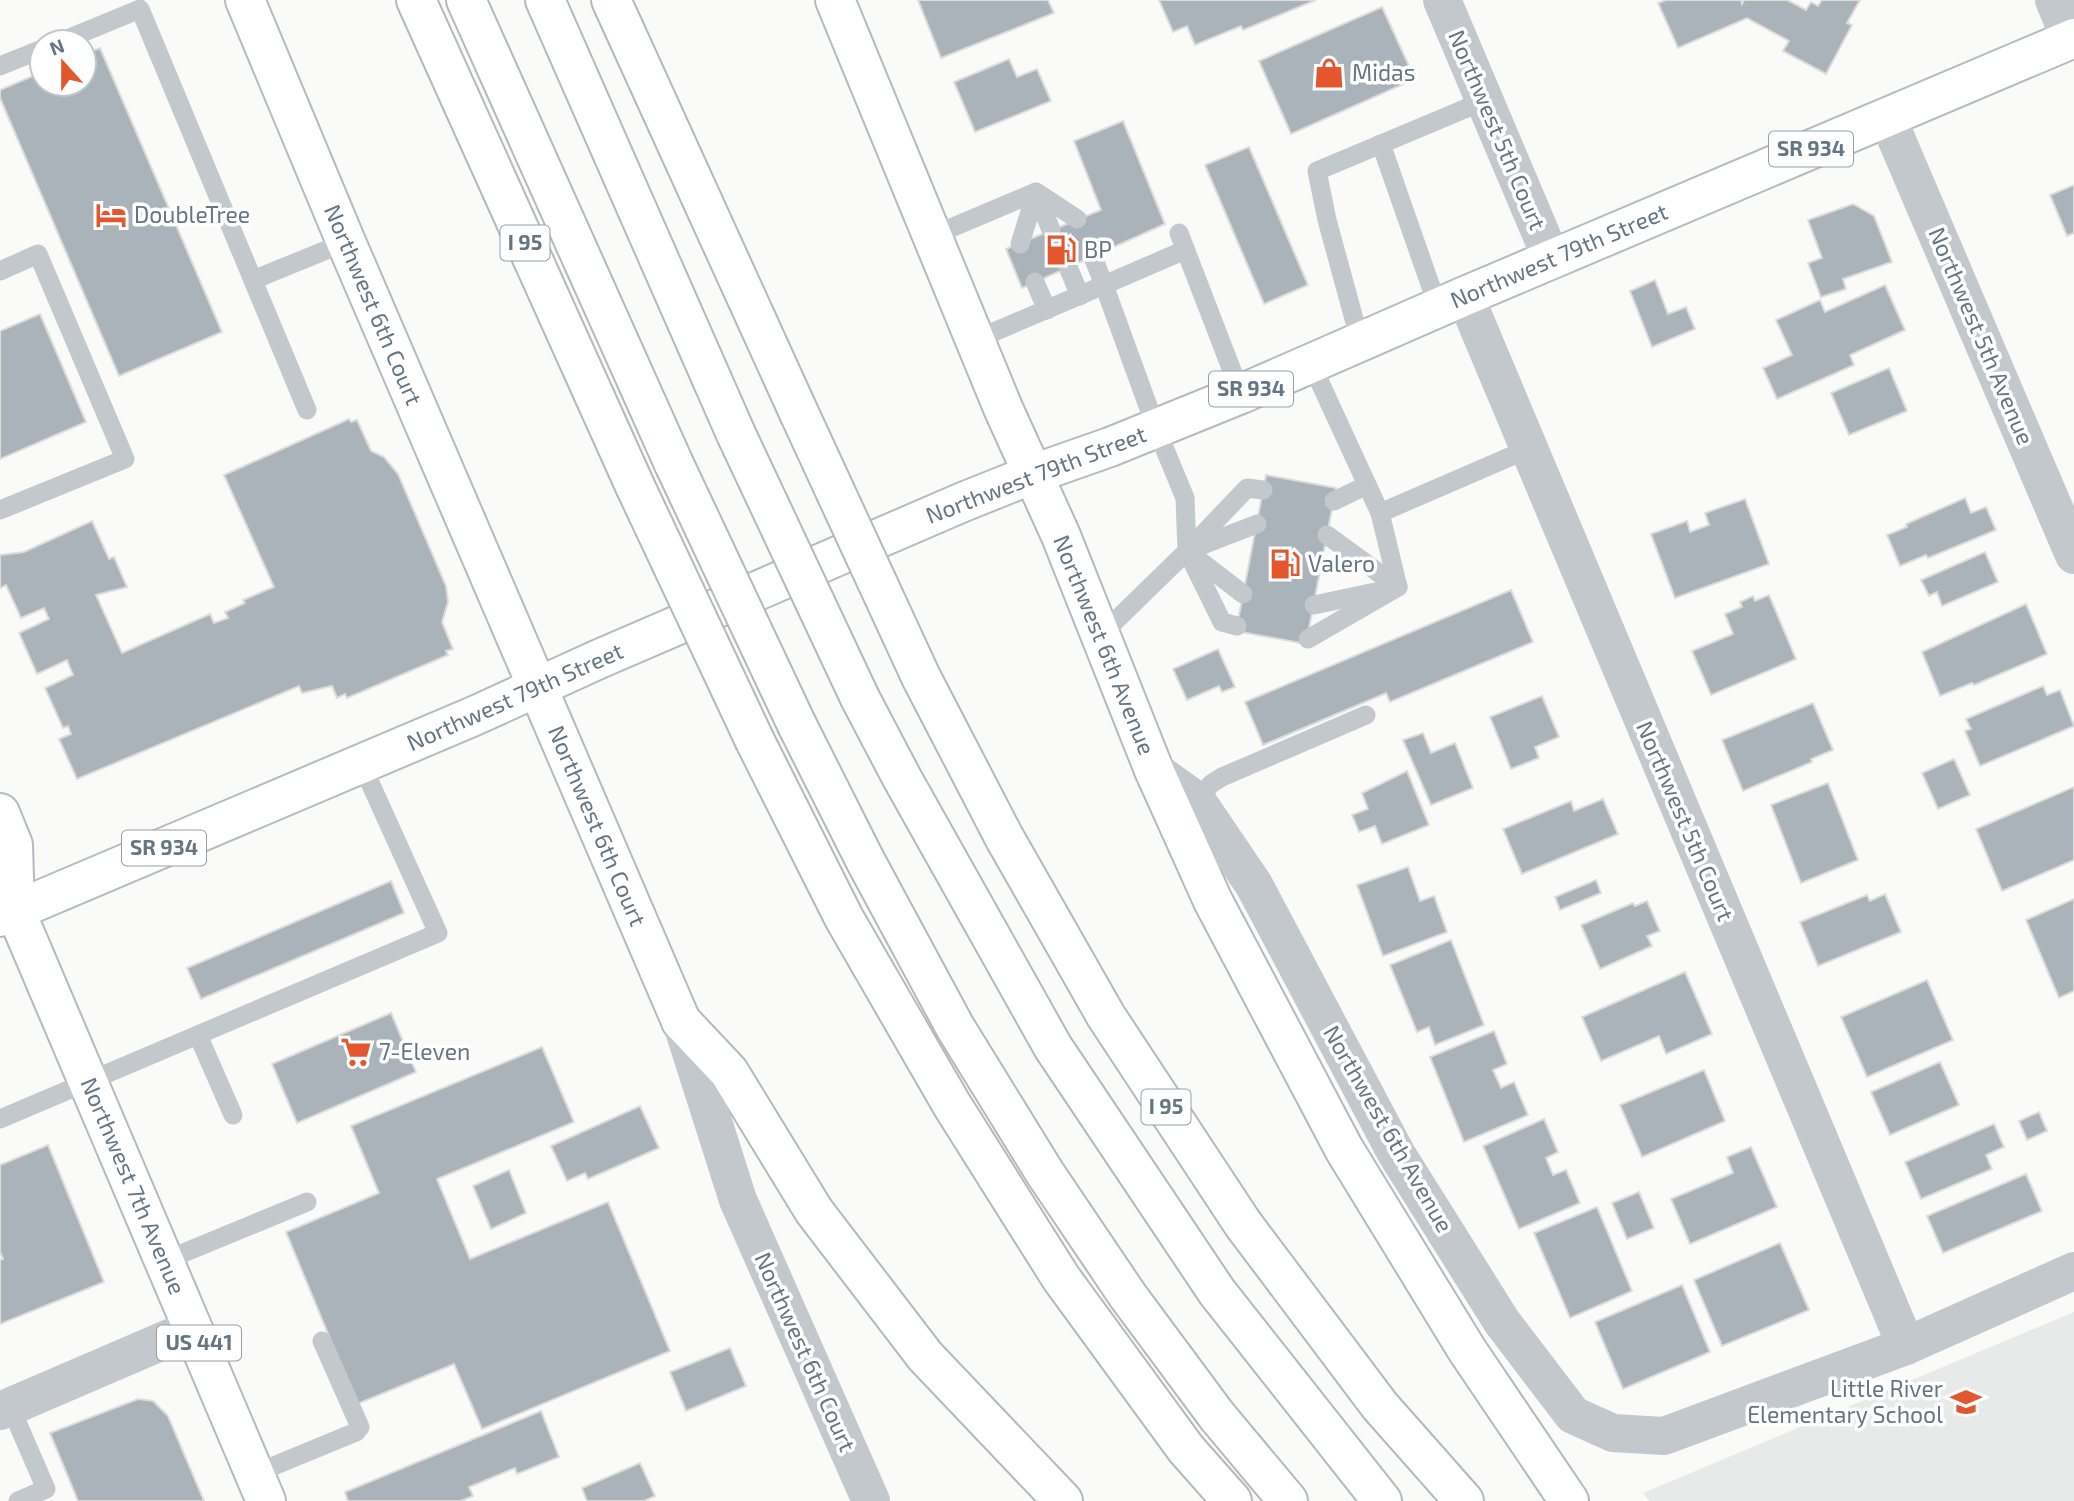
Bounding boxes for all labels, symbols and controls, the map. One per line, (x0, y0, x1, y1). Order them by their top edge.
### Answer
street label: Northwest 5th Court (1443, 26, 1553, 234)
north arrow (28, 28, 98, 98)
text: N (46, 33, 67, 60)
shop icon: Midas (1312, 56, 1346, 90)
place label: Midas (1352, 58, 1415, 86)
road number: SR 934 (1769, 132, 1853, 166)
street label: Northwest 79th Street (1446, 196, 1672, 314)
hotel icon: DoubleTree (94, 198, 128, 232)
place label: DoubleTree (134, 200, 250, 228)
street label: Northwest 6th Court (319, 200, 429, 409)
street label: Northwest 5th Avenue (1923, 223, 2040, 449)
road number: I 95 (500, 226, 550, 260)
fuel station icon: BP (1044, 233, 1078, 267)
place label: BP (1084, 235, 1112, 263)
road number: SR 934 (1209, 372, 1293, 406)
street label: Northwest 79th Street (922, 419, 1150, 529)
street label: Northwest 6th Avenue (1048, 531, 1162, 759)
fuel station icon: Valero (1268, 547, 1302, 581)
place label: Valero (1308, 549, 1375, 577)
street label: Northwest 79th Street (402, 636, 627, 756)
street label: Northwest 5th Court (1631, 717, 1741, 925)
street label: Northwest 6th Court (543, 721, 653, 930)
road number: SR 934 (122, 830, 206, 866)
street label: Northwest 6th Avenue (1318, 1020, 1460, 1237)
supermarket icon: 7-Eleven (339, 1035, 373, 1069)
place label: 7-Eleven (379, 1037, 470, 1065)
street label: Northwest 7th Avenue (76, 1073, 192, 1298)
road number: I 95 (1142, 1090, 1190, 1124)
street label: Northwest 6th Court (749, 1248, 863, 1456)
road number: US 441 (157, 1326, 241, 1360)
place label: Little River Elementary School (1747, 1374, 1943, 1428)
school or university icon: Little River Elementary School (1949, 1385, 1983, 1419)

